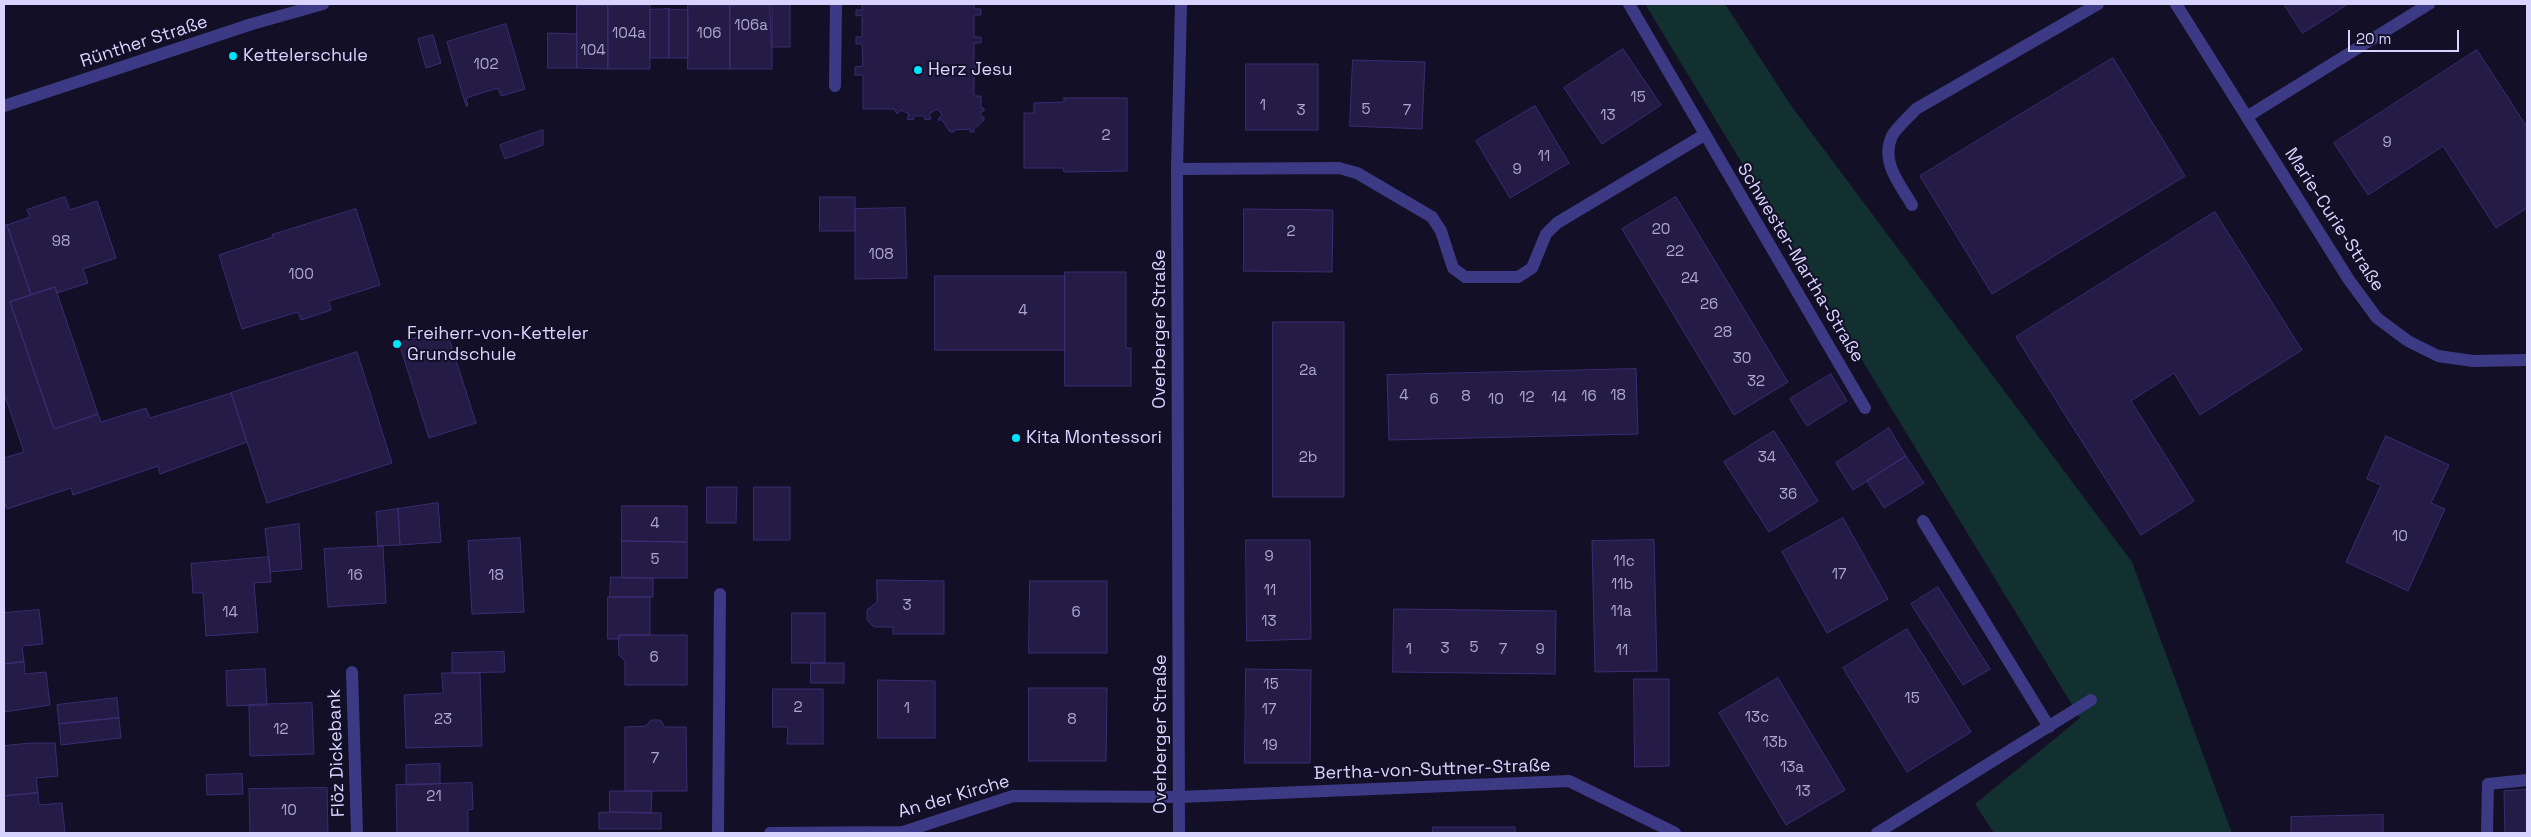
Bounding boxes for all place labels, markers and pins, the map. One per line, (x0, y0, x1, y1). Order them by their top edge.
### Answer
place label: Kettelerschule (243, 45, 368, 67)
marker: Kettelerschule (227, 50, 239, 62)
place label: Herz Jesu (928, 59, 1013, 81)
marker: Herz Jesu (912, 64, 924, 76)
place label: Freiherr-von-Ketteler Grundschule (407, 323, 589, 366)
marker: Freiherr-von-Ketteler Grundschule (391, 338, 403, 350)
place label: Kita Montessori (1026, 427, 1162, 449)
marker: Kita Montessori (1010, 432, 1022, 444)

